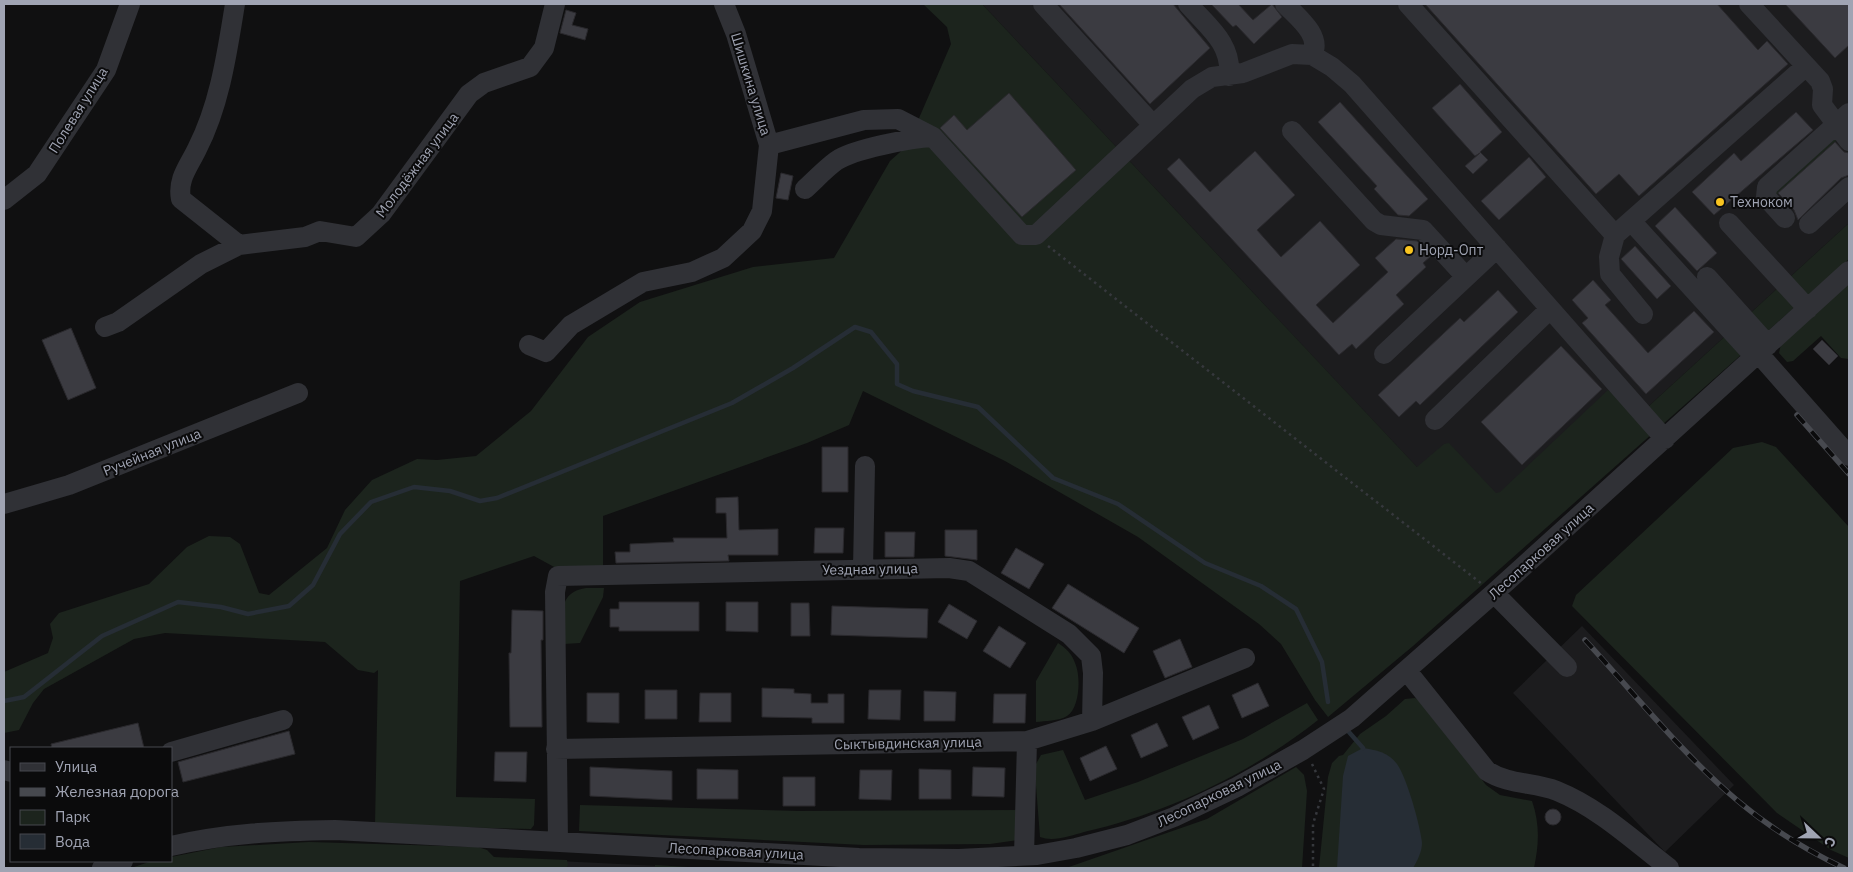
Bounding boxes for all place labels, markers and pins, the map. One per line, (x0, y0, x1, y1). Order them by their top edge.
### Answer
place label: Техноком (1730, 193, 1793, 211)
marker: Техноком (1714, 196, 1726, 208)
place label: Норд-Опт (1419, 241, 1484, 259)
marker: Норд-Опт (1403, 244, 1415, 256)

